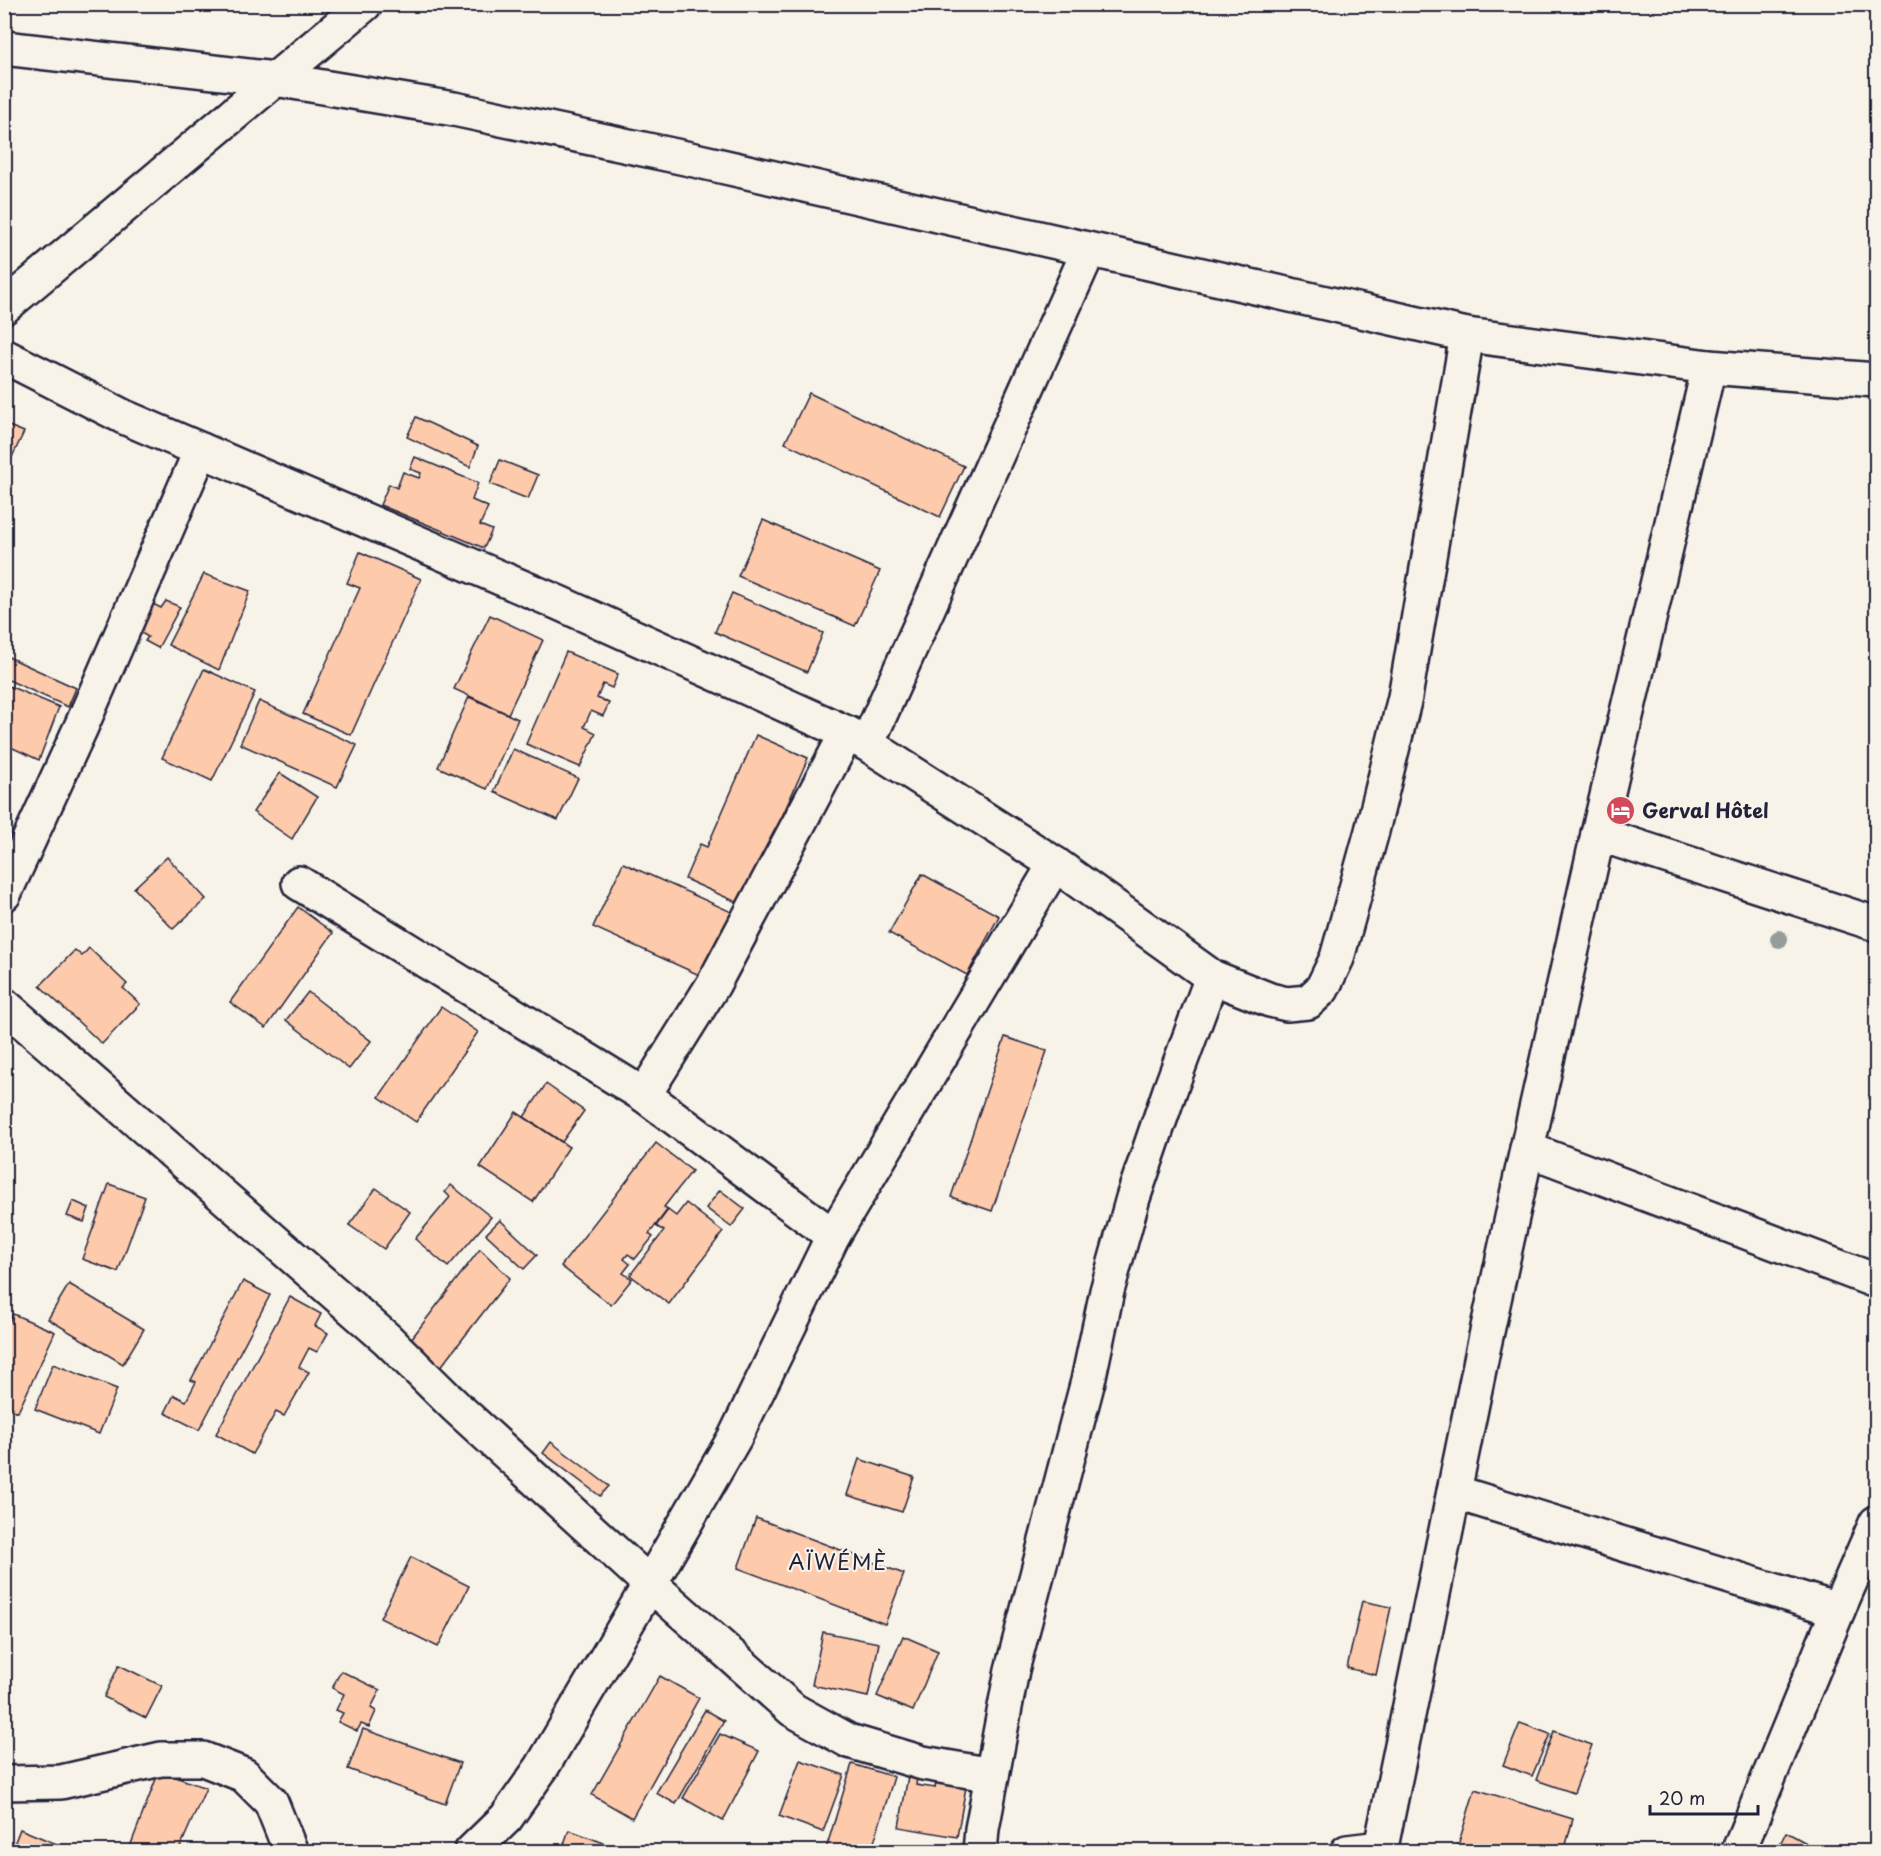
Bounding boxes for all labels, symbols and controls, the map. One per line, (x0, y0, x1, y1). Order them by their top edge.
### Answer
hotel icon: Gerval Hôtel (1605, 794, 1637, 826)
place label: Gerval Hôtel (1642, 795, 1769, 825)
district label: AÏWÉMÈ (788, 1545, 888, 1577)
scale bar (1650, 1778, 1758, 1816)
text: 20 m (1659, 1784, 1705, 1811)

